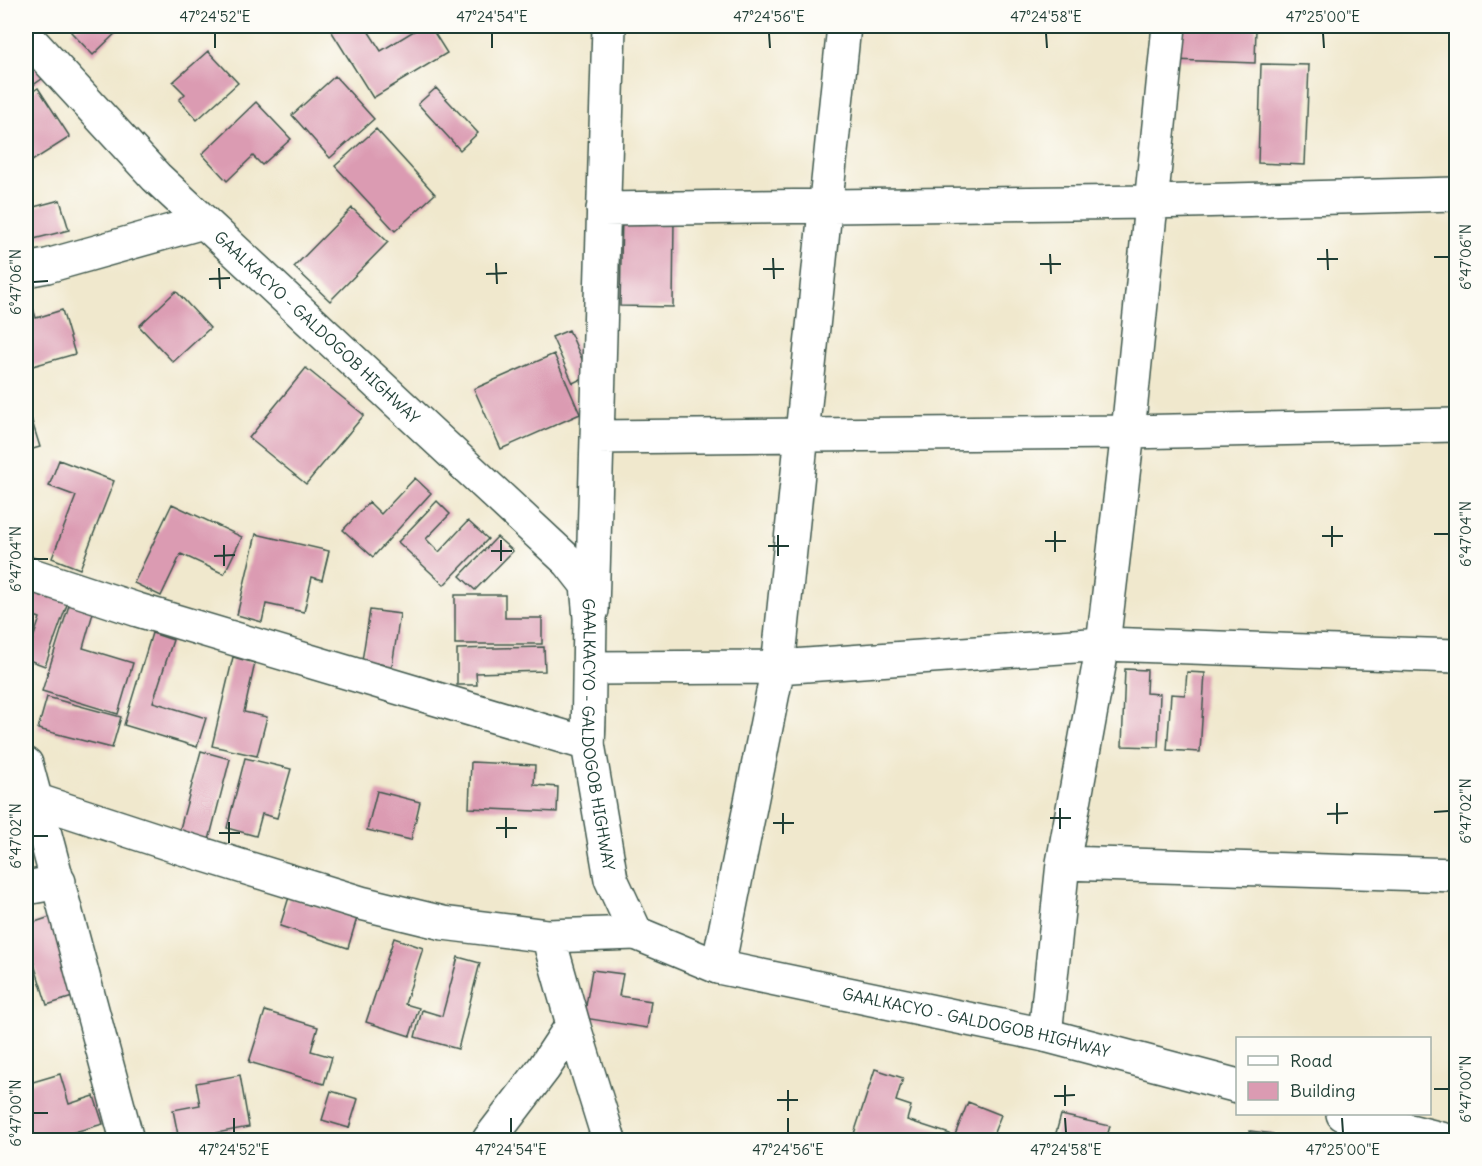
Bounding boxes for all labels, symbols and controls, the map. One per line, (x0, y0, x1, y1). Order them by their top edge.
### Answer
text: 47°24'52"E (179, 7, 251, 26)
text: 47°24'54"E (456, 7, 528, 26)
text: 47°24'56"E (733, 7, 805, 26)
text: 47°24'58"E (1010, 7, 1082, 26)
text: 47°25'00"E (1286, 7, 1360, 26)
text: 6°47'06"N (1456, 224, 1475, 290)
street label: GAALKACYO - GALDOGOB HIGHWAY (210, 227, 424, 428)
text: 6°47'06"N (6, 249, 25, 315)
text: 6°47'04"N (1456, 501, 1475, 567)
text: 6°47'04"N (6, 526, 25, 592)
street label: GAALKACYO - GALDOGOB HIGHWAY (578, 598, 619, 872)
text: 6°47'02"N (1456, 778, 1475, 844)
text: 6°47'02"N (6, 803, 25, 869)
street label: GAALKACYO - GALDOGOB HIGHWAY (841, 983, 1112, 1062)
legend (1236, 1037, 1431, 1115)
text: Road (1290, 1049, 1333, 1072)
text: 6°47'00"N (1456, 1055, 1475, 1123)
text: 6°47'00"N (6, 1079, 25, 1147)
text: Building (1290, 1079, 1355, 1102)
text: 47°24'52"E (198, 1140, 270, 1159)
text: 47°24'54"E (475, 1140, 547, 1159)
text: 47°24'56"E (752, 1140, 824, 1159)
text: 47°24'58"E (1030, 1140, 1102, 1159)
text: 47°25'00"E (1306, 1140, 1380, 1159)

